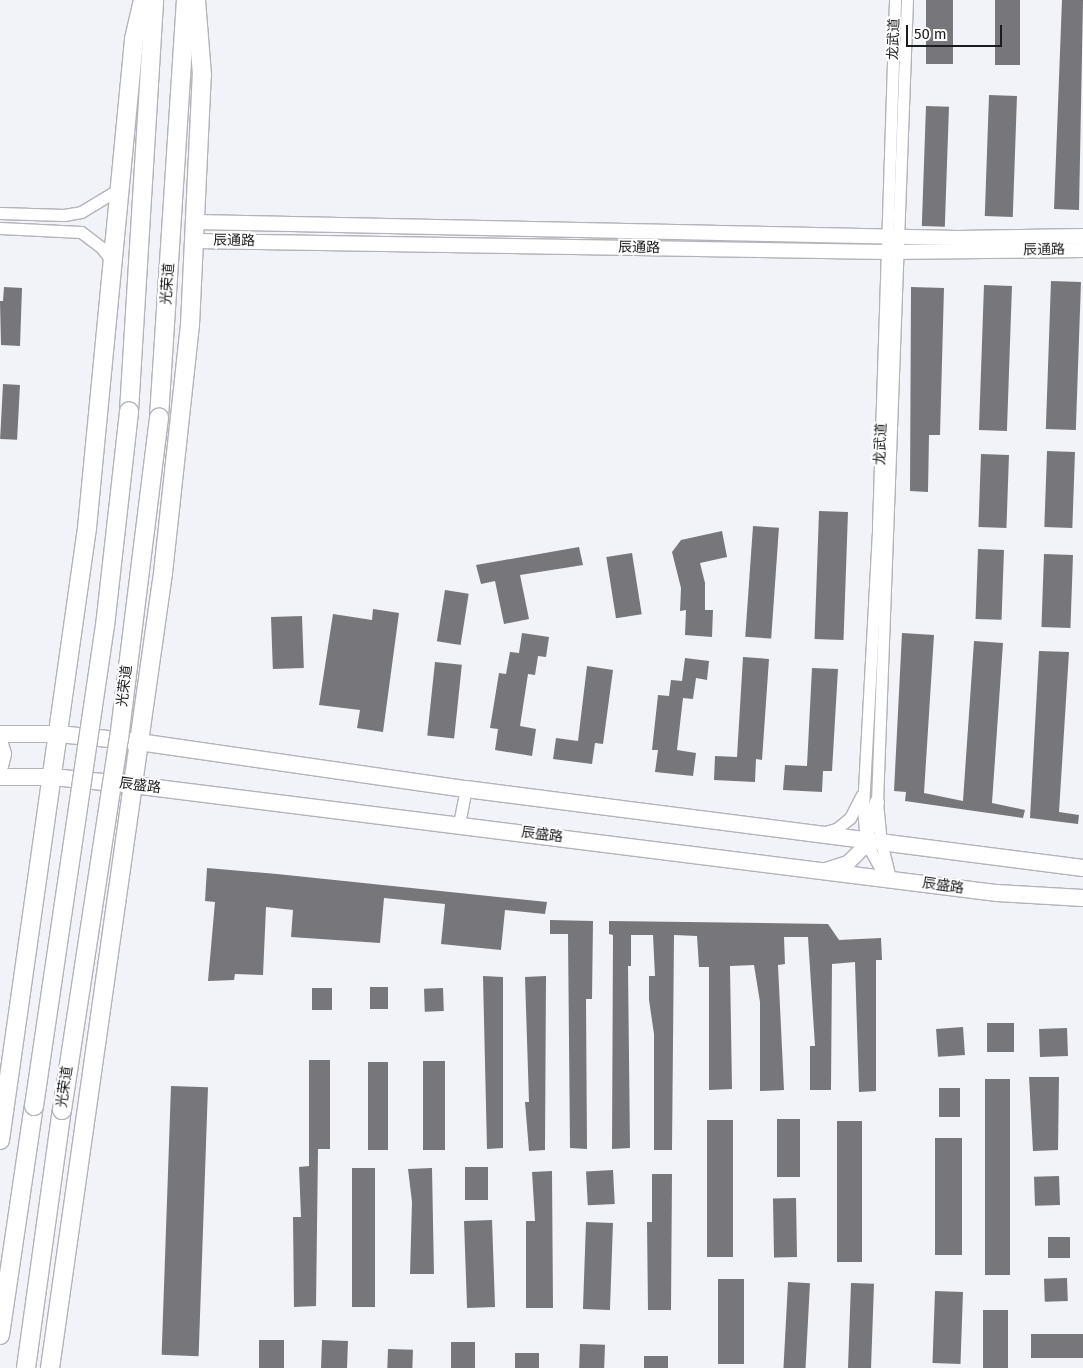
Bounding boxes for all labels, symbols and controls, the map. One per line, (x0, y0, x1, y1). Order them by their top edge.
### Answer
scale bar (908, 15, 1004, 47)
street label: 龙武道 (885, 18, 903, 60)
text: 50 m (914, 25, 947, 43)
street label: 辰通路 (213, 232, 255, 250)
street label: 辰通路 (618, 239, 660, 257)
street label: 辰通路 (1023, 241, 1065, 259)
street label: 光荣道 (158, 262, 178, 306)
street label: 龙武道 (872, 423, 890, 465)
street label: 光荣道 (114, 664, 136, 708)
street label: 辰盛路 (118, 775, 162, 797)
street label: 辰盛路 (520, 824, 564, 846)
street label: 辰盛路 (921, 875, 965, 897)
street label: 光荣道 (54, 1065, 76, 1109)

